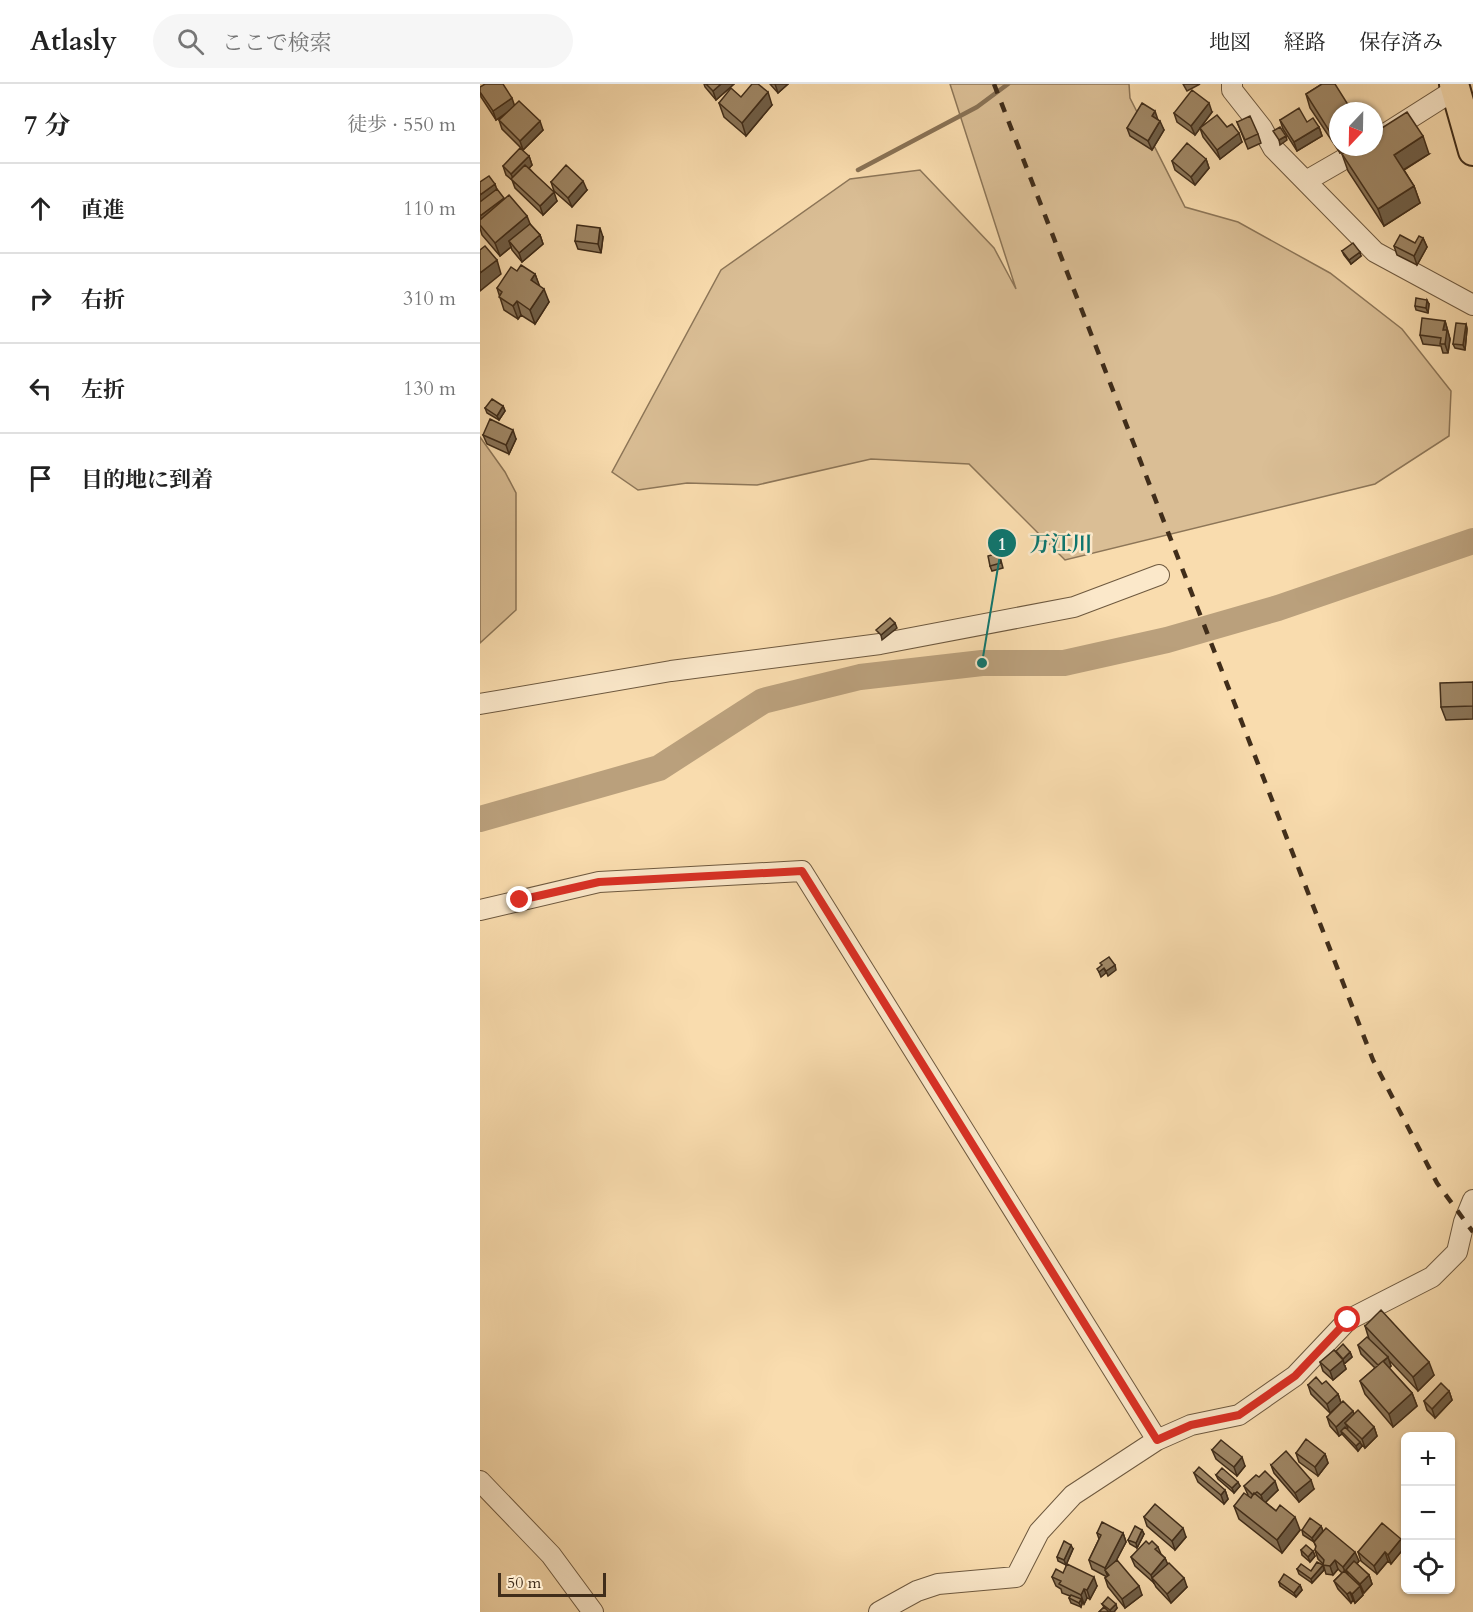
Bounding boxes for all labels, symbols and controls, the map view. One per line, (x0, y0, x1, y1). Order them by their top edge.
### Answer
search box (153, 14, 573, 68)
text: Atlasly (30, 22, 117, 60)
icon: search (174, 25, 207, 58)
text: ここで検索 (222, 28, 332, 58)
text: 地図 (1209, 28, 1251, 57)
text: 経路 (1284, 28, 1326, 57)
text: 保存済み (1359, 28, 1443, 57)
north arrow (1329, 102, 1383, 156)
text: 7 分 (24, 108, 70, 143)
text: 徒歩 · 550 m (347, 111, 456, 138)
icon: ahead (24, 192, 57, 225)
text: 直進 (81, 195, 125, 225)
text: 110 m (403, 195, 456, 222)
icon: right (24, 282, 57, 315)
text: 右折 (81, 285, 125, 315)
text: 310 m (403, 285, 456, 312)
icon: left (24, 372, 57, 405)
text: 左折 (81, 375, 125, 405)
text: 130 m (403, 375, 456, 402)
icon: arrive (24, 462, 57, 495)
text: 目的地に到着 (81, 465, 213, 495)
callout: 万江川 (987, 524, 1104, 563)
text: 万江川 (1030, 530, 1093, 559)
text: 1 (997, 532, 1007, 557)
route end (506, 886, 532, 912)
route start (1334, 1306, 1360, 1332)
map controls (1401, 1432, 1455, 1594)
button: + (1401, 1432, 1455, 1486)
button: − (1401, 1486, 1455, 1540)
button: locate (1401, 1540, 1455, 1594)
scale bar (498, 1570, 606, 1598)
text: 50 m (507, 1572, 541, 1594)

